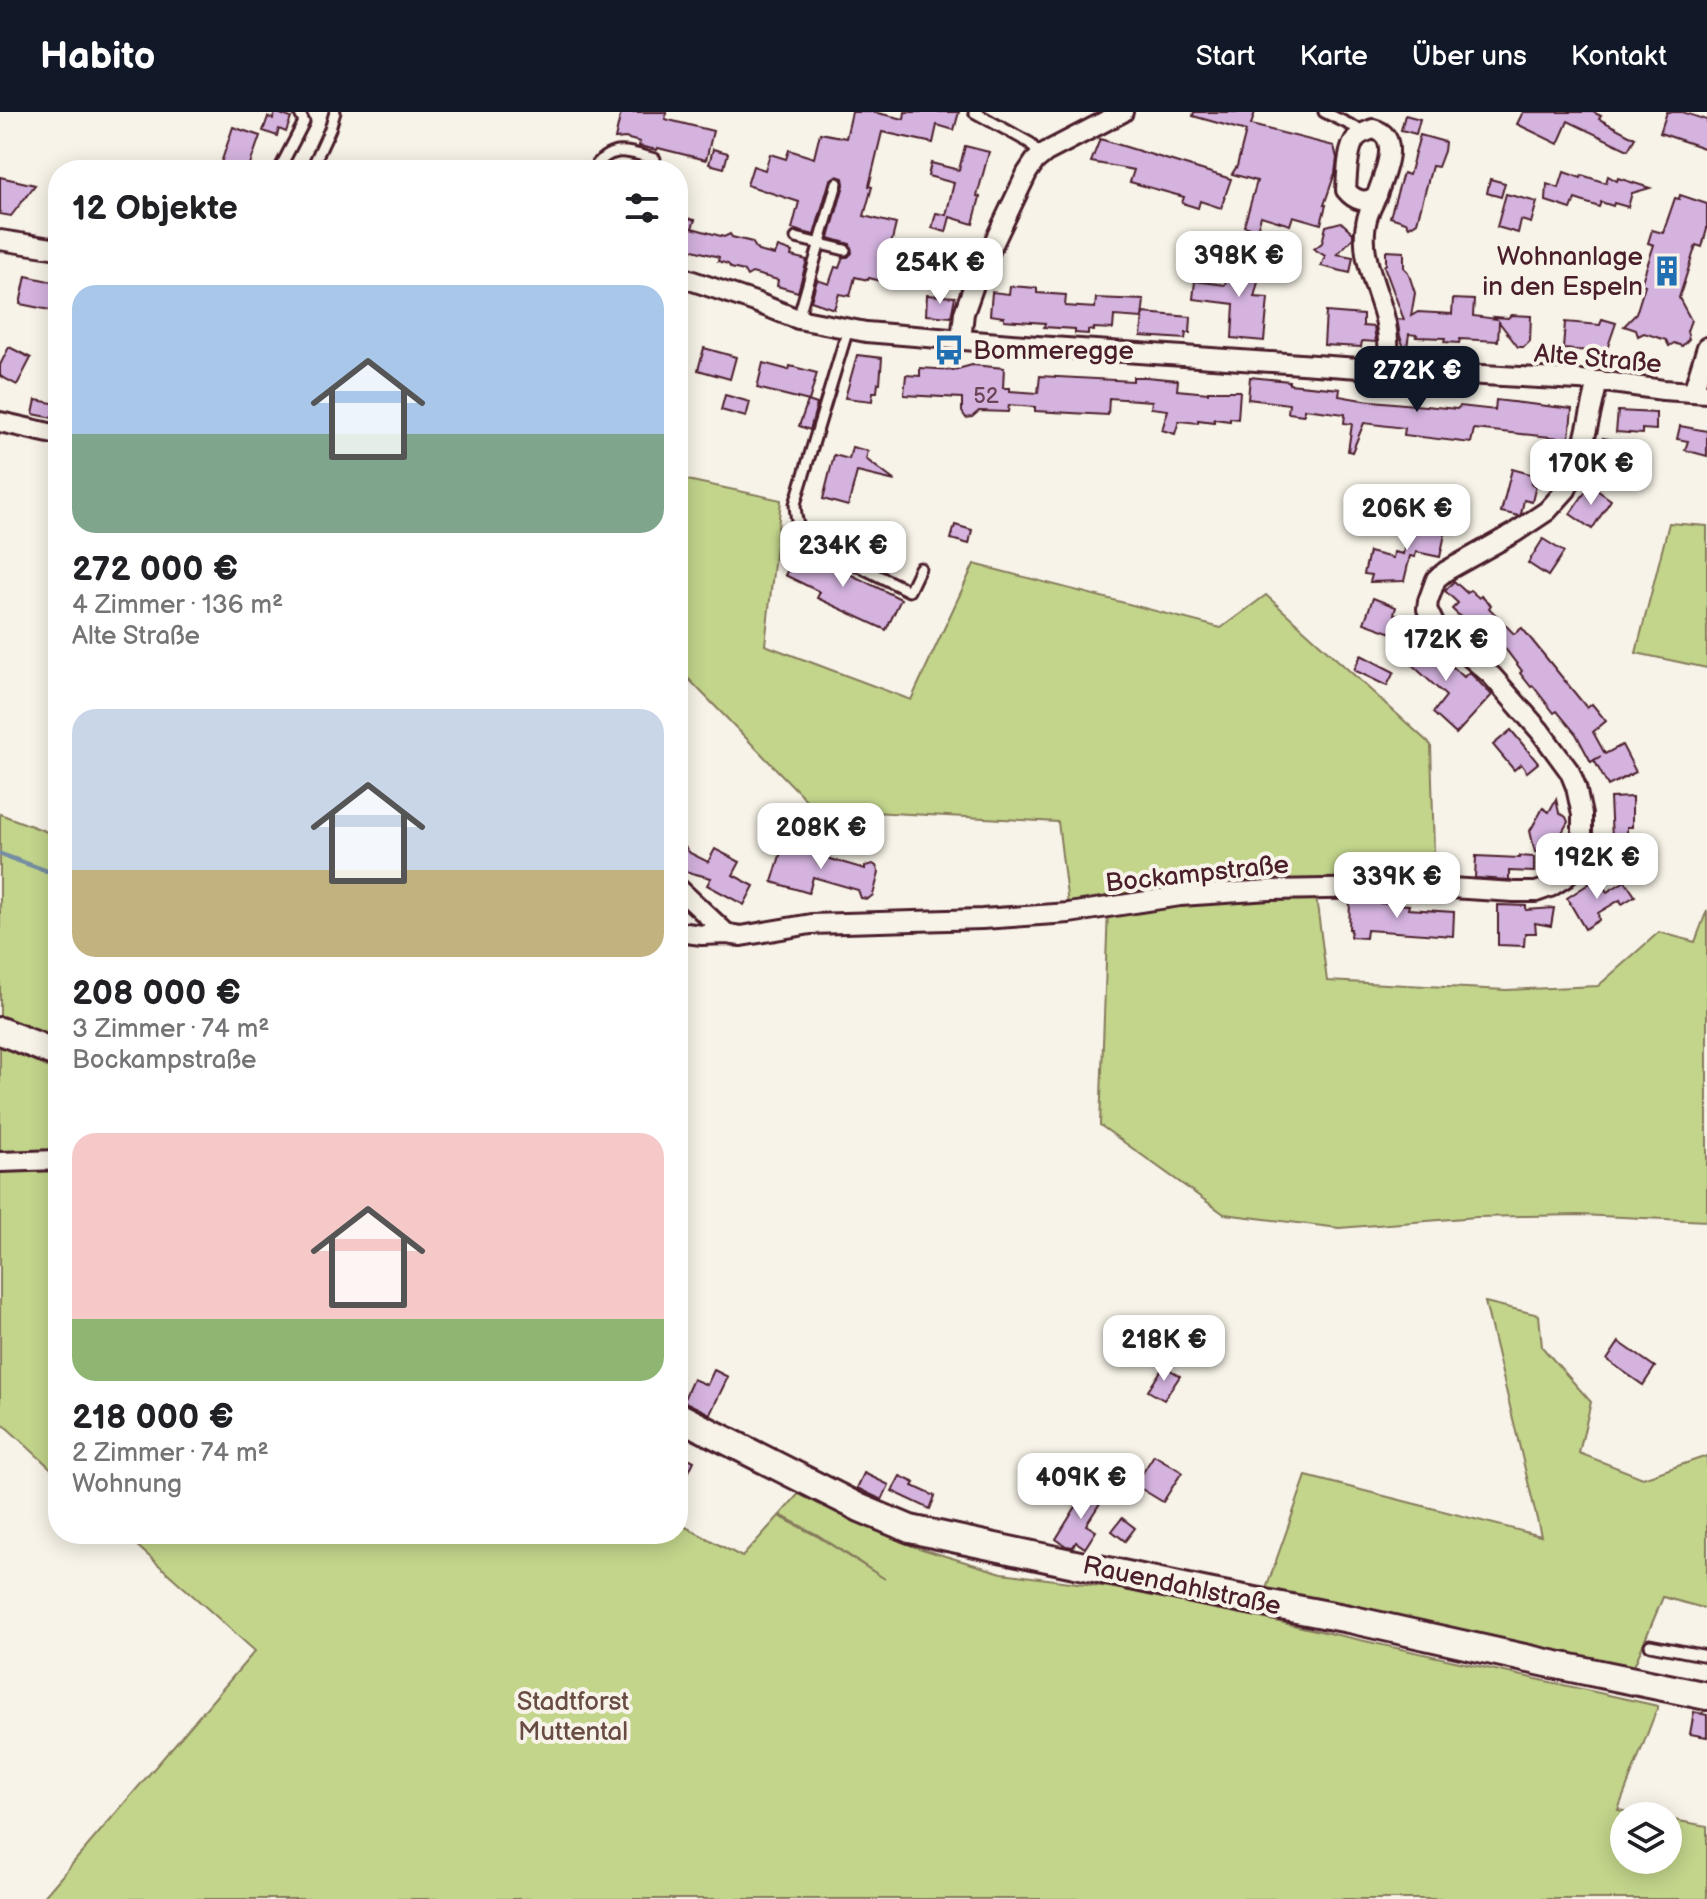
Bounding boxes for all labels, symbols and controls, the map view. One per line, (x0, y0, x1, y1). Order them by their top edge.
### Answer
text: Habito (40, 34, 155, 79)
text: Start (1196, 40, 1255, 73)
text: Karte (1299, 40, 1368, 73)
text: Über uns (1412, 40, 1527, 73)
text: Kontakt (1571, 40, 1667, 73)
icon: filters (620, 186, 664, 230)
text: 12 Objekte (72, 188, 238, 229)
pin: 398K € (1174, 231, 1304, 299)
pin: 254K € (875, 238, 1005, 306)
text: 398K € (1194, 241, 1284, 272)
place label: Wohnanlage in den Espeln (1482, 242, 1643, 303)
text: 254K € (895, 248, 985, 279)
building icon: Wohnanlage in den Espeln (1650, 254, 1684, 288)
bus stop icon: Bommeregge (932, 333, 966, 367)
place label: Bommeregge (973, 336, 1134, 367)
icon: home (296, 337, 440, 481)
street label: Alte Straße (1533, 338, 1663, 381)
pin: 272K € (1352, 346, 1482, 414)
text: 272K € (1372, 356, 1462, 387)
house number: 52 (973, 383, 999, 410)
pin: 170K € (1526, 439, 1656, 507)
text: 170K € (1548, 449, 1634, 480)
pin: 206K € (1342, 484, 1472, 552)
text: 206K € (1361, 494, 1453, 525)
pin: 234K € (778, 521, 908, 589)
text: 234K € (798, 531, 888, 562)
text: 272 000 € (72, 549, 238, 590)
text: 4 Zimmer · 136 m² (72, 590, 283, 621)
pin: 172K € (1381, 615, 1511, 683)
text: Alte Straße (72, 621, 200, 652)
text: 172K € (1403, 625, 1489, 656)
icon: home (296, 761, 440, 905)
pin: 208K € (756, 803, 886, 871)
text: 208K € (775, 813, 867, 844)
pin: 192K € (1532, 833, 1662, 901)
text: 192K € (1554, 843, 1640, 874)
street label: Bockampstraße (1104, 849, 1290, 900)
pin: 339K € (1332, 852, 1462, 920)
text: 339K € (1352, 862, 1442, 893)
text: 208 000 € (72, 973, 241, 1014)
text: 3 Zimmer · 74 m² (72, 1014, 270, 1045)
text: Bockampstraße (72, 1045, 256, 1076)
icon: home (296, 1185, 440, 1329)
pin: 218K € (1099, 1315, 1229, 1383)
text: 218K € (1121, 1325, 1207, 1356)
text: 218 000 € (72, 1397, 234, 1438)
text: 2 Zimmer · 74 m² (72, 1438, 269, 1469)
pin: 409K € (1016, 1453, 1146, 1521)
text: 409K € (1035, 1463, 1127, 1494)
text: Wohnung (72, 1469, 182, 1500)
street label: Rauendahlstraße (1080, 1550, 1284, 1623)
park label: Stadtforst Muttental (517, 1687, 629, 1748)
map controls (1610, 1802, 1682, 1874)
button: layers (1610, 1802, 1682, 1874)

